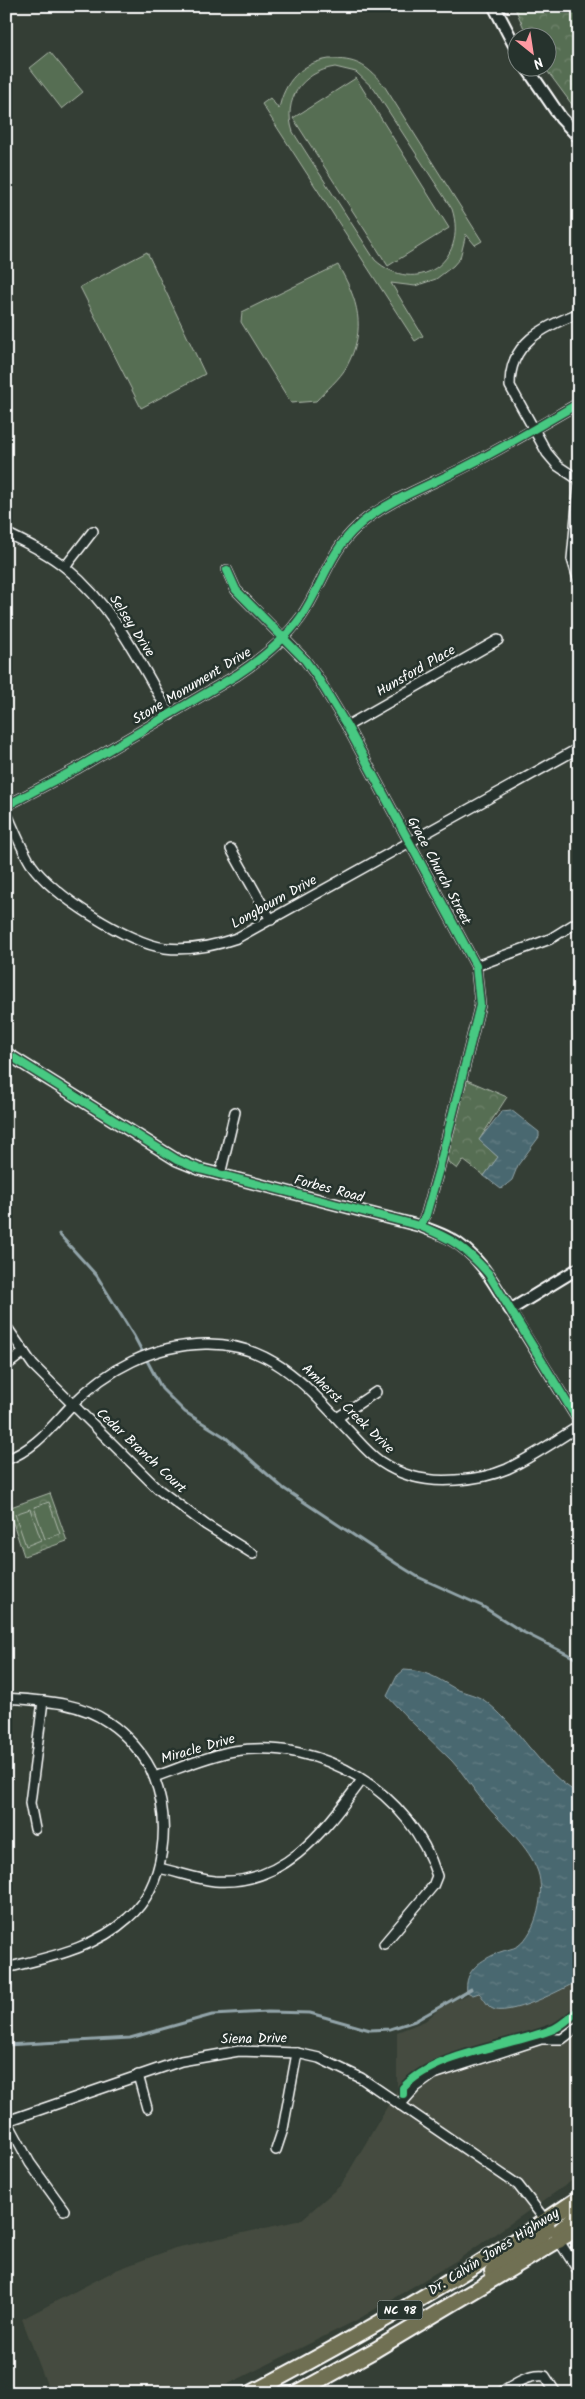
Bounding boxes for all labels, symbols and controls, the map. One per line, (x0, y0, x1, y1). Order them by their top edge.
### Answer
north arrow (508, 28, 558, 78)
text: N (529, 51, 547, 74)
street label: Selsey Drive (103, 590, 161, 662)
street label: Hunsford Place (372, 639, 460, 703)
street label: Stone Monument Drive (128, 641, 256, 730)
street label: Grace Church Street (401, 813, 477, 930)
street label: Longbourn Drive (227, 869, 322, 935)
street label: Forbes Road (292, 1169, 367, 1209)
street label: Amherst Creek Drive (296, 1359, 400, 1460)
street label: Cedar Branch Court (91, 1403, 192, 1499)
street label: Miracle Drive (158, 1728, 238, 1770)
street label: Siena Drive (221, 2027, 288, 2051)
street label: Dr. Calvin Jones Highway (424, 2202, 564, 2301)
road number: NC 98 (378, 2300, 422, 2320)

